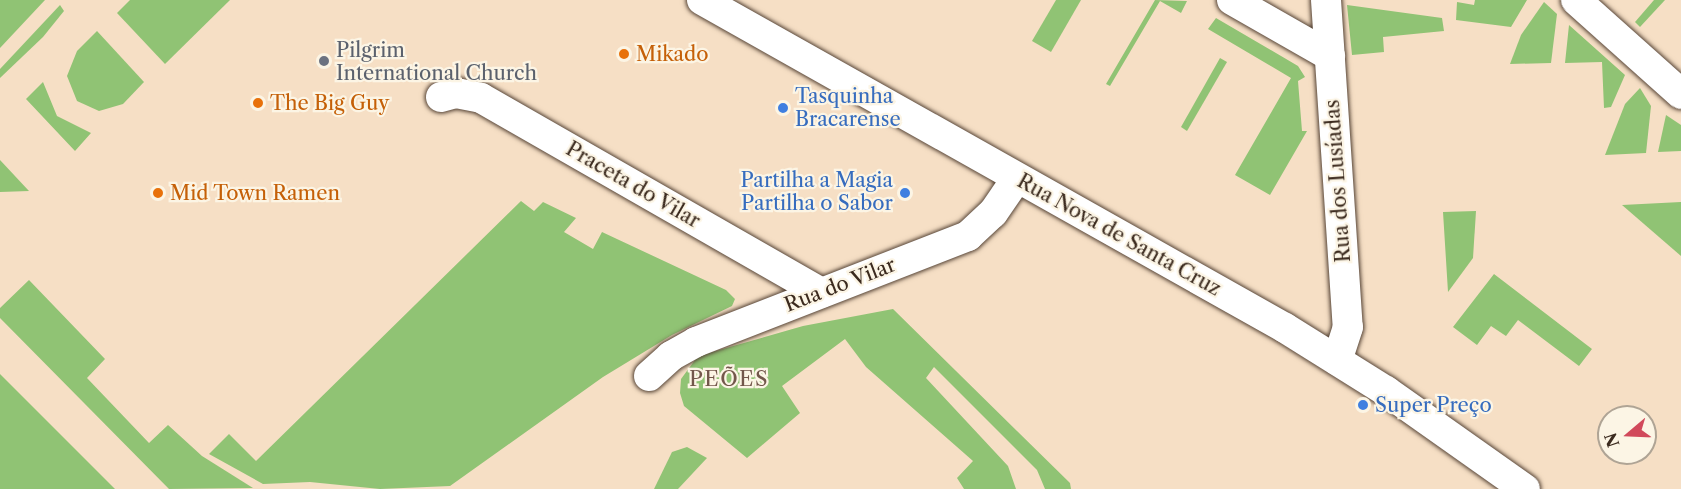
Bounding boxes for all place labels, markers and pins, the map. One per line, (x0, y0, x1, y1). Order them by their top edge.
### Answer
place label: Pilgrim International Church (336, 38, 537, 85)
place label: Mikado (636, 42, 708, 66)
marker: Mikado (617, 47, 631, 61)
marker: Pilgrim International Church (317, 54, 331, 68)
place label: Tasquinha Bracarense (795, 84, 901, 131)
place label: The Big Guy (270, 91, 389, 115)
marker: The Big Guy (251, 96, 265, 110)
marker: Tasquinha Bracarense (776, 101, 790, 115)
place label: Partilha a Magia Partilha o Sabor (740, 169, 893, 216)
place label: Mid Town Ramen (170, 181, 340, 205)
marker: Mid Town Ramen (151, 186, 165, 200)
marker: Partilha a Magia Partilha o Sabor (898, 186, 912, 200)
place label: Super Preço (1375, 393, 1492, 417)
marker: Super Preço (1356, 398, 1370, 412)

